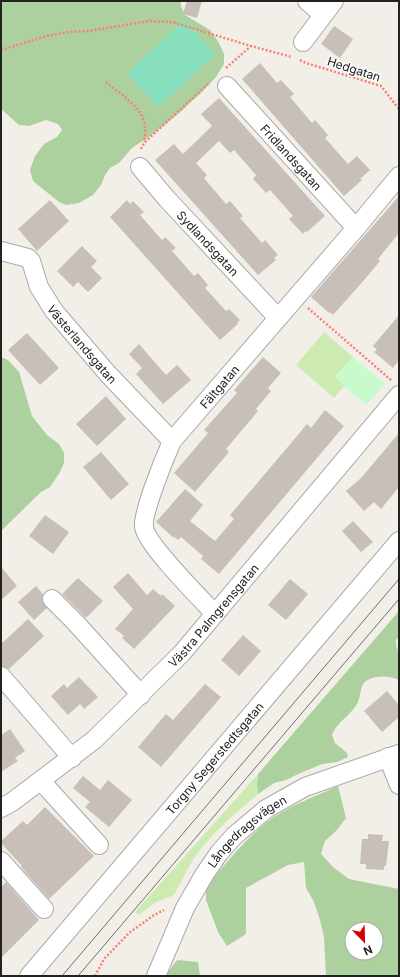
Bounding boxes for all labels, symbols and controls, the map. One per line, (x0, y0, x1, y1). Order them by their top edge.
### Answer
street label: Hedgatan (325, 53, 383, 85)
street label: Fridlandsgatan (258, 121, 325, 193)
street label: Sydlandsgatan (174, 207, 242, 279)
street label: Västerlandsgatan (44, 302, 120, 386)
street label: Fältgatan (196, 362, 242, 411)
street label: Västra Palmgrensgatan (165, 560, 262, 670)
street label: Torgny Segerstedtsgatan (162, 699, 266, 818)
street label: Långedragsvägen (204, 792, 289, 870)
north arrow (344, 921, 384, 961)
text: N (361, 942, 375, 958)

